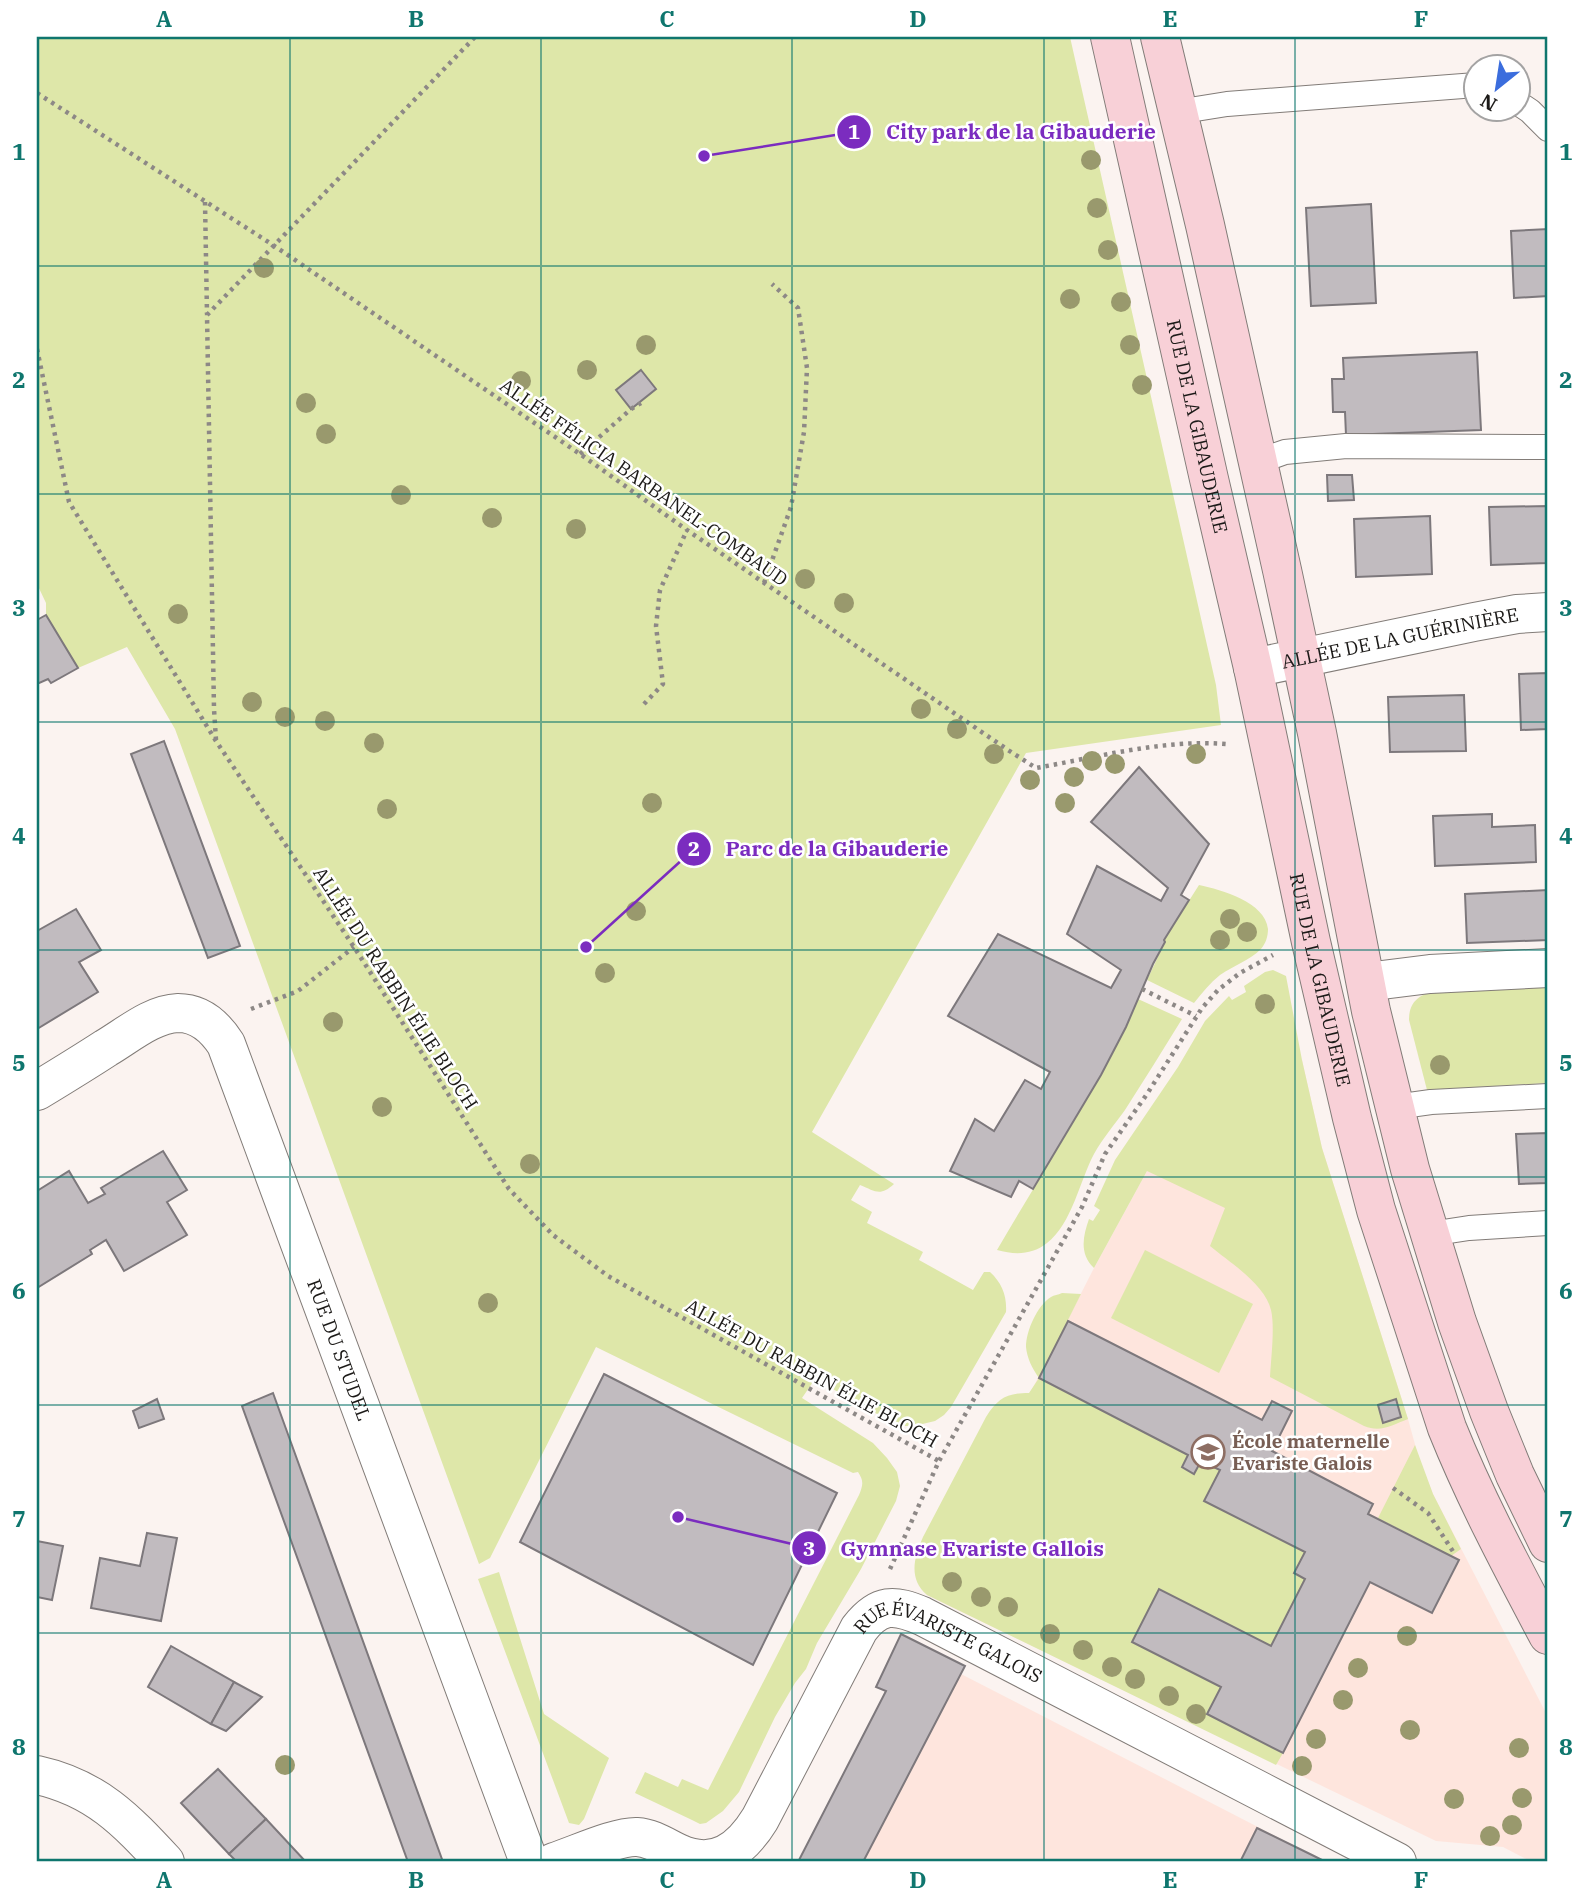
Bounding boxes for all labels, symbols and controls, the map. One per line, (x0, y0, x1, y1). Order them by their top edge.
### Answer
text: A (156, 3, 172, 33)
text: B (408, 3, 424, 33)
text: C (659, 3, 675, 33)
text: D (909, 3, 927, 33)
text: E (1162, 3, 1178, 33)
text: F (1414, 3, 1428, 33)
north arrow (1462, 52, 1532, 122)
text: N (1476, 89, 1501, 117)
callout: City park de la Gibauderie (837, 111, 1170, 153)
text: 1 (848, 117, 860, 145)
text: City park de la Gibauderie (886, 117, 1156, 145)
text: 1 (12, 136, 26, 166)
text: 1 (1559, 136, 1573, 166)
street label: RUE DE LA GIBAUDERIE (1162, 317, 1233, 536)
text: 2 (12, 364, 26, 394)
text: 2 (1559, 364, 1573, 394)
street label: ALLÉE FÉLICIA BARBANEL-COMBAUD (495, 373, 793, 591)
text: 3 (12, 592, 26, 622)
text: 3 (1559, 592, 1573, 622)
street label: ALLÉE DE LA GUÉRINIÈRE (1279, 602, 1520, 674)
text: 4 (12, 820, 26, 850)
text: 4 (1559, 820, 1573, 850)
callout: Parc de la Gibauderie (676, 828, 962, 870)
text: 2 (688, 834, 700, 862)
text: Parc de la Gibauderie (726, 834, 949, 862)
street label: ALLÉE DU RABBIN ÉLIE BLOCH (308, 862, 484, 1114)
street label: RUE DE LA GIBAUDERIE (1285, 871, 1356, 1089)
text: 5 (12, 1047, 26, 1077)
text: 5 (1559, 1047, 1573, 1077)
text: 6 (12, 1275, 26, 1305)
text: 6 (1559, 1275, 1573, 1305)
street label: RUE DU STUDEL (302, 1276, 376, 1424)
street label: ALLÉE DU RABBIN ÉLIE BLOCH (682, 1293, 942, 1453)
place label: École maternelle Evariste Galois (1232, 1429, 1390, 1475)
school or university icon: École maternelle Evariste Galois (1189, 1433, 1227, 1471)
text: 7 (12, 1503, 26, 1533)
text: 7 (1559, 1503, 1573, 1533)
callout: Gymnase Evariste Gallois (791, 1527, 1118, 1569)
text: 3 (803, 1534, 815, 1562)
text: Gymnase Evariste Gallois (840, 1534, 1104, 1562)
street label: RUE ÉVARISTE GALOIS (848, 1596, 1046, 1688)
text: 8 (12, 1731, 26, 1761)
text: 8 (1559, 1731, 1573, 1761)
text: A (156, 1864, 172, 1894)
text: B (408, 1864, 424, 1894)
text: C (659, 1864, 675, 1894)
text: D (909, 1864, 927, 1894)
text: E (1162, 1864, 1178, 1894)
text: F (1414, 1864, 1428, 1894)

